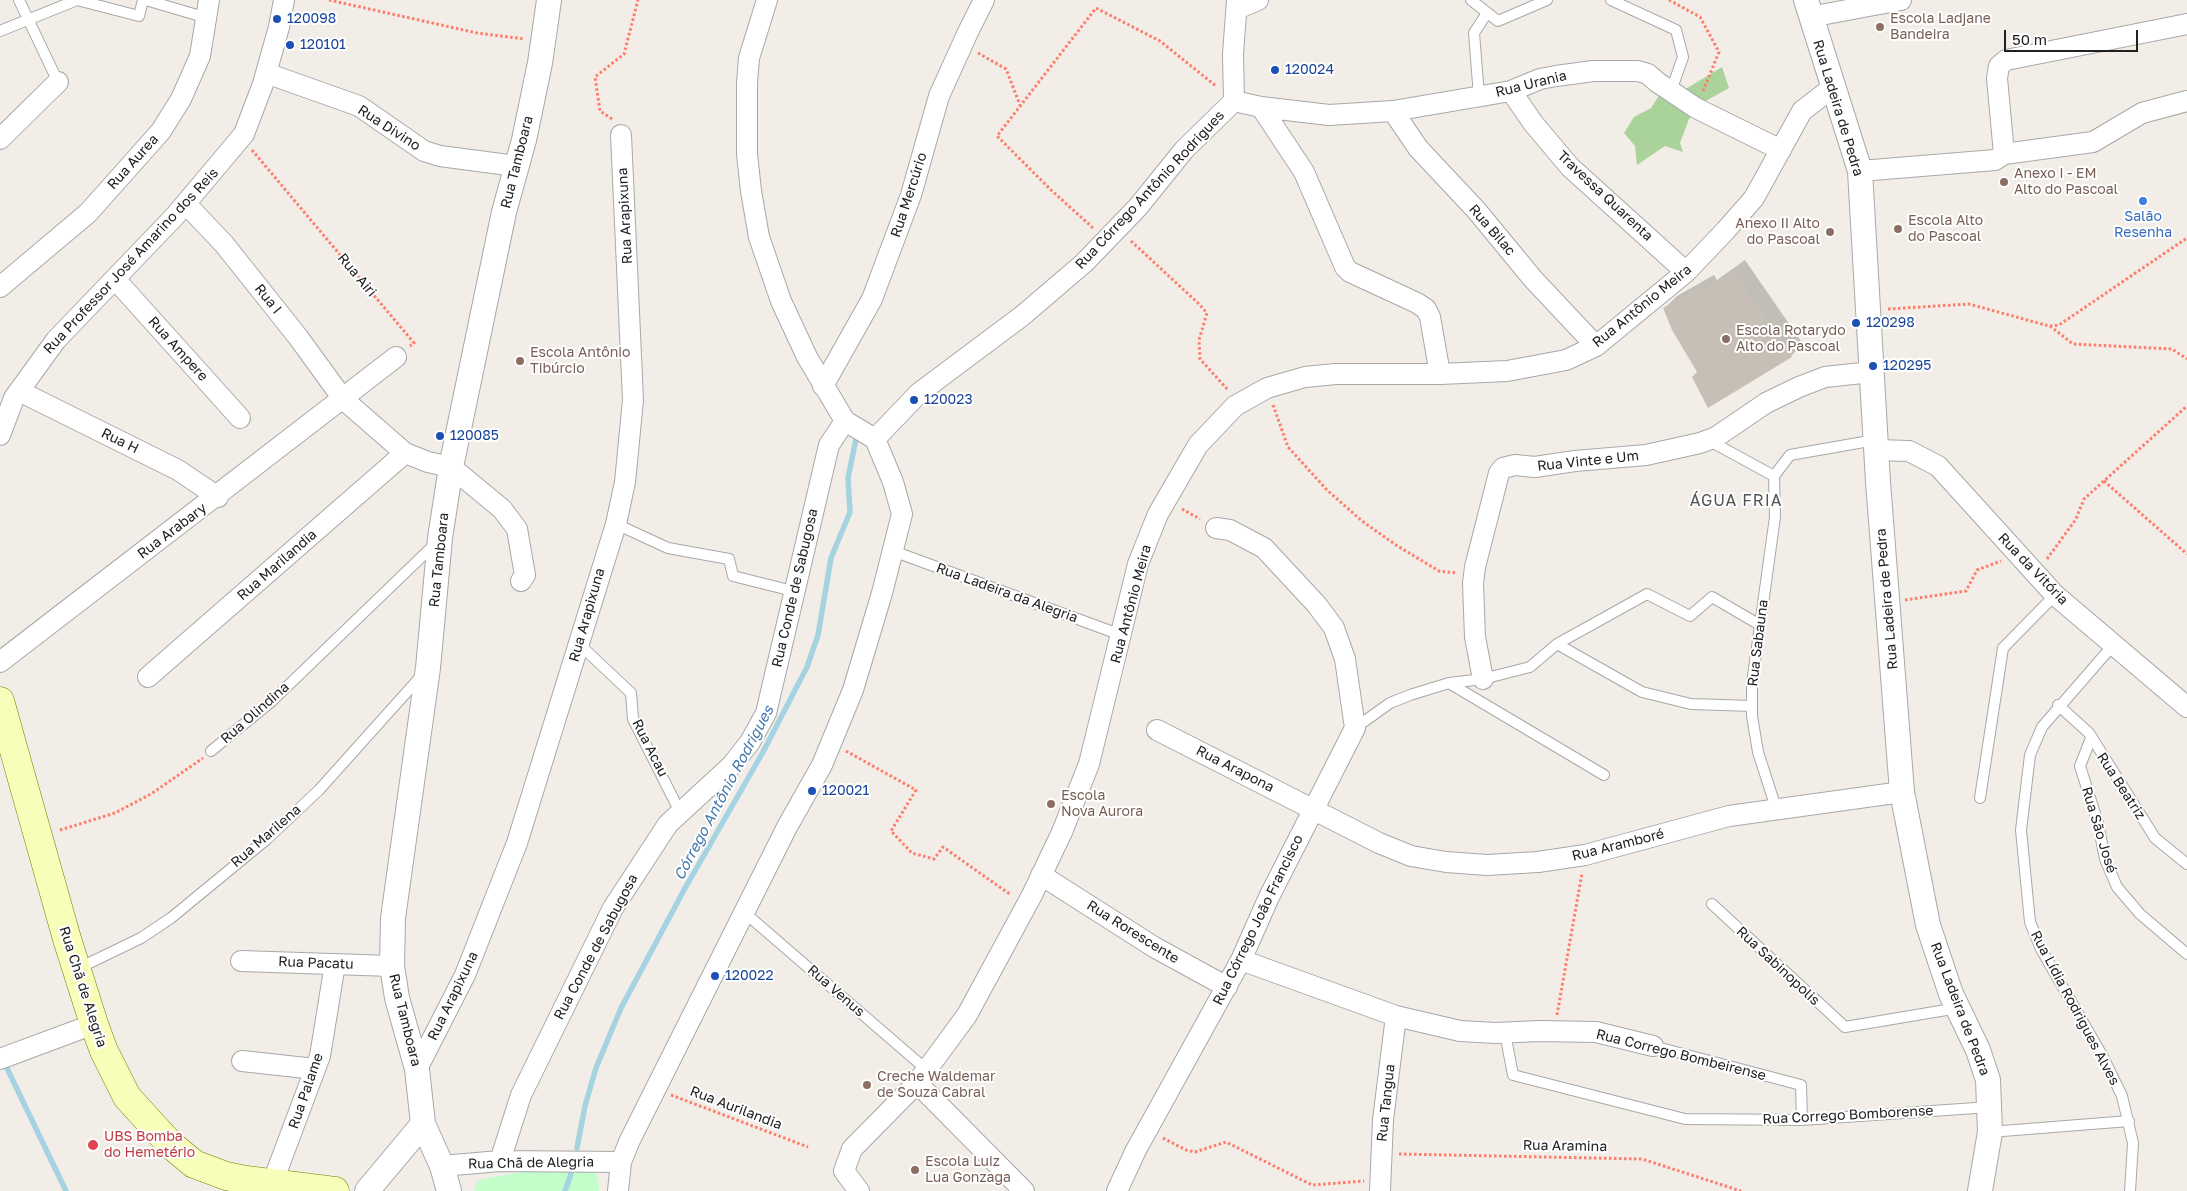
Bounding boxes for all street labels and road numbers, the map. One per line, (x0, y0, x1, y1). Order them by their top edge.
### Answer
street label: Rua Ladeira de Pedra (1809, 38, 1867, 178)
street label: Rua Urania (1494, 67, 1568, 101)
street label: Rua Divino (355, 102, 423, 154)
street label: Rua Córrego Antônio Rodrigues (1072, 107, 1228, 273)
street label: Rua Tamboara (497, 114, 537, 210)
street label: Rua Aurea (104, 131, 162, 193)
street label: Travessa Quarenta (1554, 147, 1656, 245)
street label: Rua Mercúrio (887, 150, 931, 240)
street label: Rua Professor José Amarino dos Reis (40, 164, 222, 358)
street label: Rua Arapixuna (614, 167, 636, 265)
street label: Rua Bilac (1465, 201, 1519, 259)
street label: Rua Airi (334, 250, 380, 300)
street label: Rua Antônio Meira (1589, 261, 1695, 351)
street label: Rua I (251, 281, 285, 317)
street label: Rua Ampere (145, 313, 211, 385)
street label: Rua H (98, 425, 142, 457)
street label: Rua Vinte e Um (1536, 447, 1640, 475)
street label: Rua Arabary (134, 500, 210, 562)
street label: Rua Conde de Sabugosa (769, 507, 821, 669)
street label: Rua Tamboara (426, 512, 452, 608)
street label: Rua Marilandia (234, 526, 320, 604)
street label: Rua Ladeira de Pedra (1872, 528, 1902, 670)
street label: Rua da Vitória (1995, 530, 2071, 608)
street label: Rua Antônio Meira (1107, 543, 1155, 665)
street label: Rua Ladeira da Alegria (934, 560, 1080, 626)
street label: Rua Arapixuna (566, 566, 608, 664)
street label: Rua Sabauna (1744, 599, 1772, 687)
street label: Rua Olindina (217, 679, 293, 747)
street label: Rua Acau (628, 716, 672, 780)
street label: Rua Arapona (1193, 742, 1277, 796)
street label: Rua Beatriz (2093, 749, 2149, 823)
street label: Rua São José (2078, 785, 2120, 875)
street label: Rua Marilena (228, 801, 304, 871)
street label: Rua Aramboré (1570, 825, 1666, 865)
street label: Rua Córrego João Francisco (1209, 832, 1307, 1008)
street label: Rua Conde de Sabugosa (550, 871, 642, 1023)
street label: Rua Rorescente (1084, 897, 1182, 967)
street label: Rua Sabinopolis (1733, 923, 1823, 1009)
street label: Rua Chã de Alegria (56, 924, 110, 1050)
street label: Rua Lídia Rodrigues Alves (2027, 928, 2123, 1088)
street label: Rua Ladeira de Pedra (1927, 940, 1993, 1078)
street label: Rua Arapixuna (424, 949, 482, 1043)
street label: Rua Pacatu (278, 953, 354, 973)
street label: Rua Venus (804, 962, 868, 1020)
street label: Rua Tamboara (385, 972, 425, 1068)
street label: Rua Corrego Bombeirense (1594, 1026, 1768, 1084)
street label: Rua Palame (285, 1051, 327, 1131)
street label: Rua Tangua (1374, 1063, 1398, 1143)
street label: Rua Aurilandia (688, 1083, 784, 1133)
street label: Rua Corrego Bomborense (1762, 1102, 1934, 1128)
street label: Rua Aramina (1523, 1137, 1607, 1155)
street label: Rua Chã de Alegria (468, 1154, 594, 1172)

